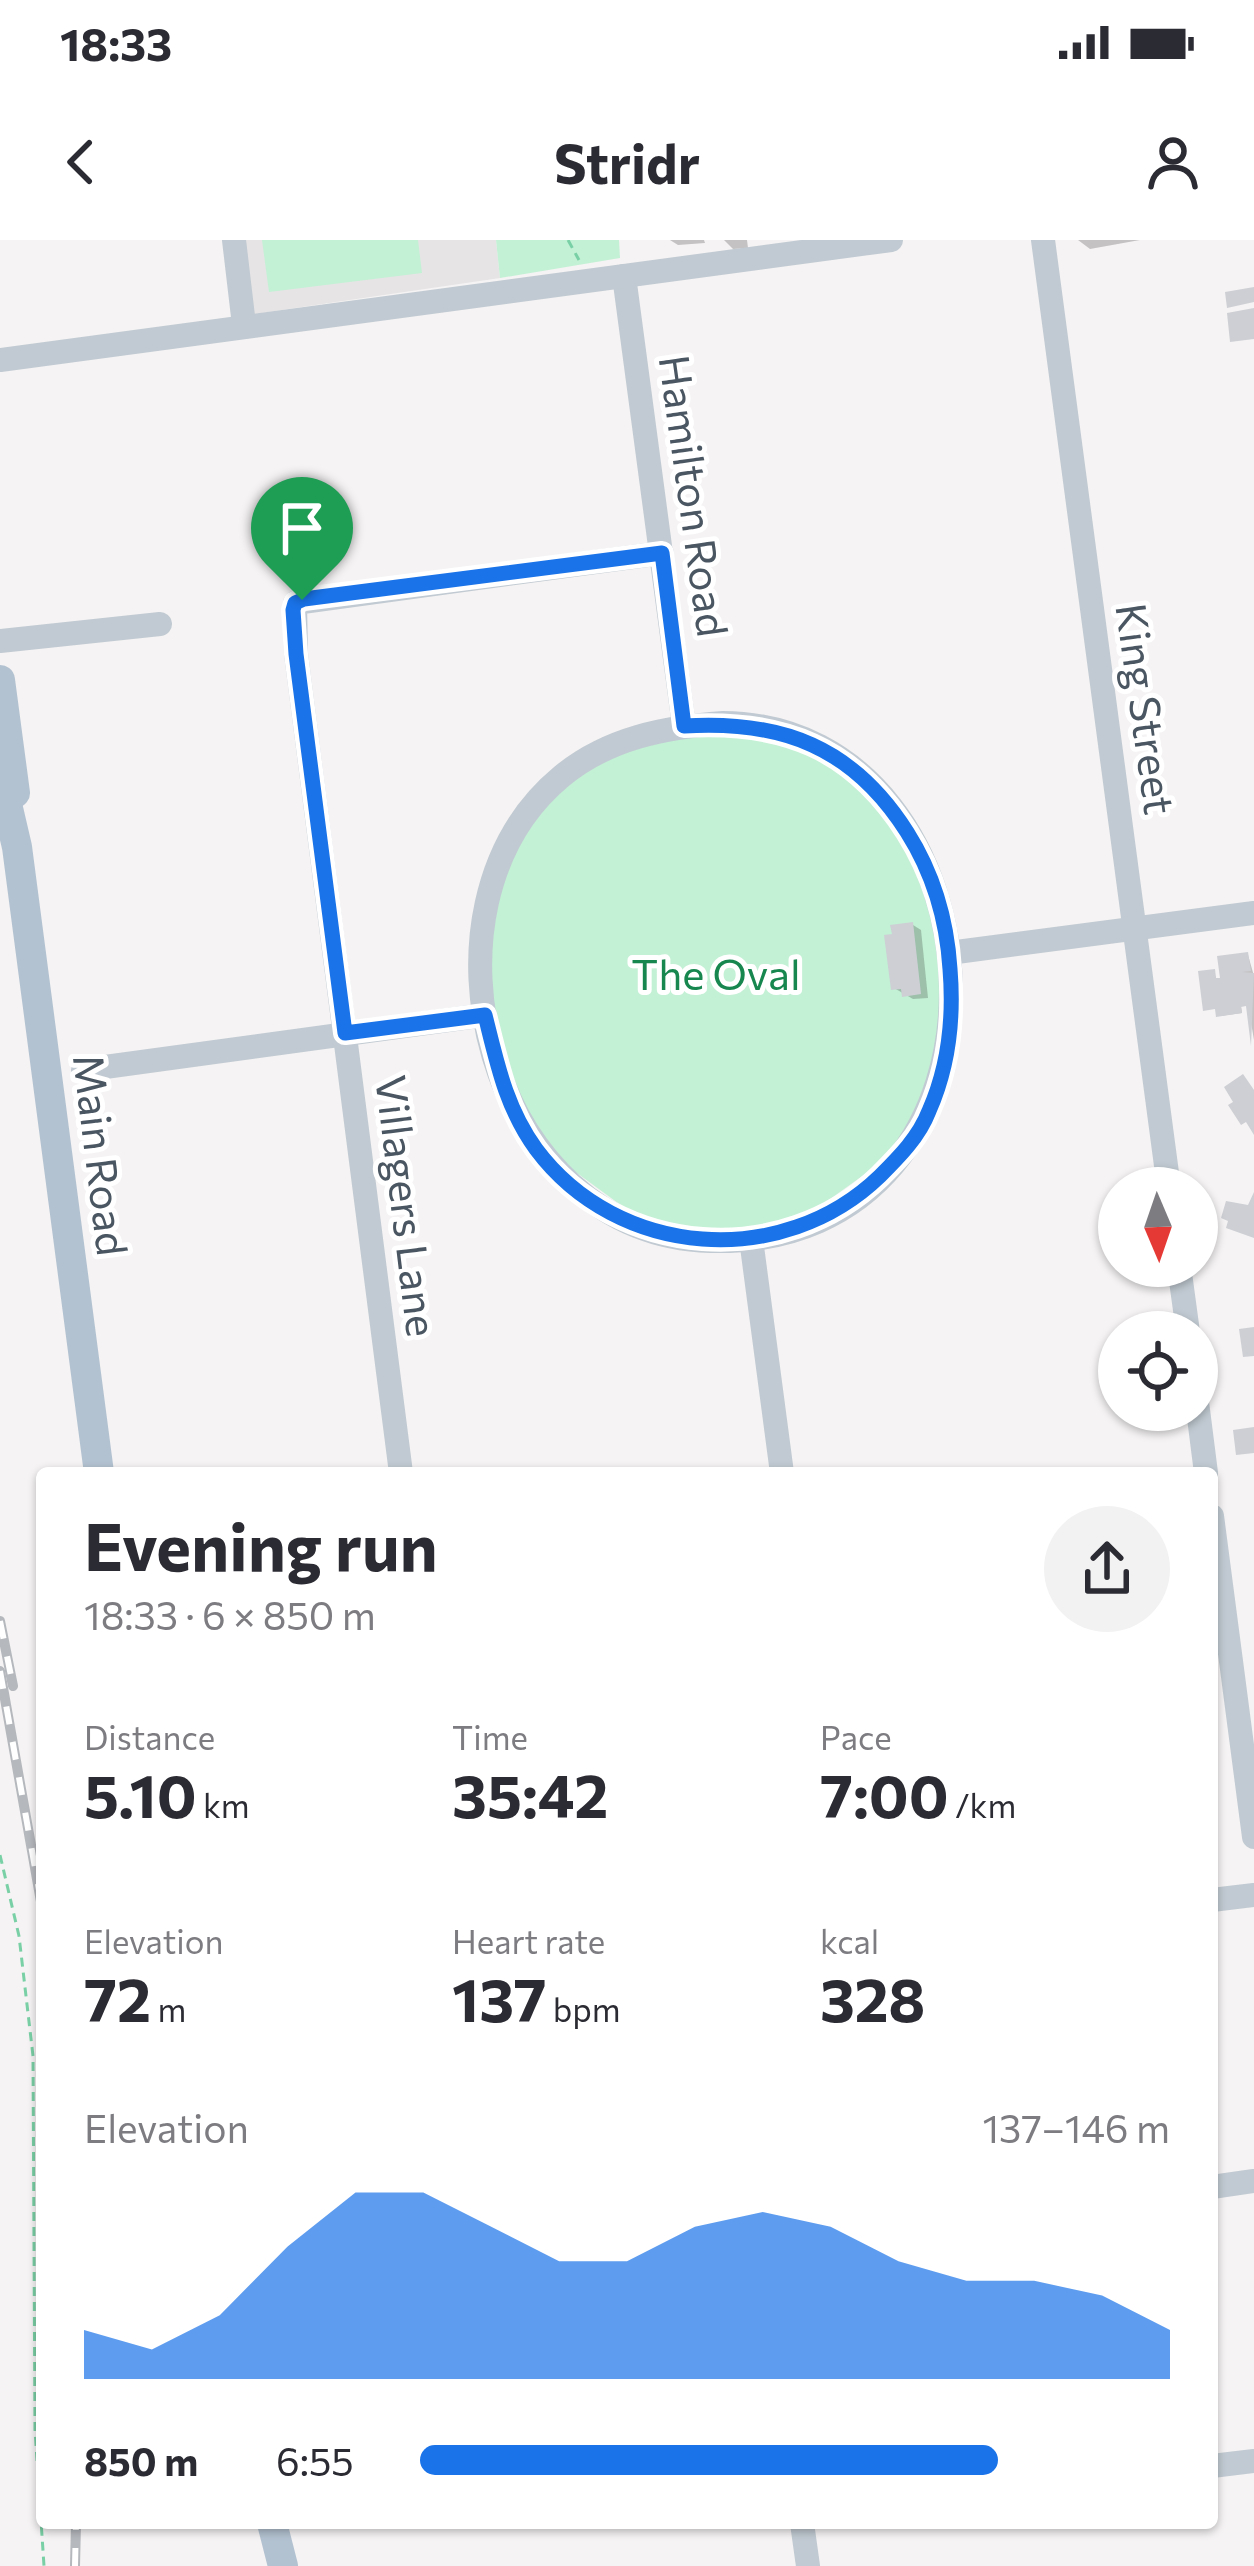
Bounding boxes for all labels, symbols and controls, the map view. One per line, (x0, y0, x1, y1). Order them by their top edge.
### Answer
text: 18:33 (60, 15, 172, 70)
icon: back (48, 129, 114, 195)
text: Stridr (554, 129, 700, 195)
icon: person (1140, 129, 1206, 195)
street label: Hamilton Road (649, 352, 740, 640)
pin (251, 477, 353, 600)
icon: arrive (269, 495, 335, 561)
street label: King Street (1106, 600, 1188, 818)
park label: The Oval (631, 947, 801, 999)
street label: Main Road (64, 1051, 140, 1259)
street label: Villagers Lane (366, 1072, 450, 1339)
north arrow (1098, 1167, 1218, 1287)
map controls (1098, 1167, 1218, 1431)
button: locate (1098, 1311, 1218, 1431)
text: Evening run (84, 1504, 438, 1585)
button: share (1044, 1506, 1170, 1632)
text: 18:33 · 6 × 850 m (84, 1590, 376, 1638)
text: Distance (84, 1716, 215, 1757)
text: Time (452, 1716, 528, 1757)
text: Pace (820, 1716, 892, 1757)
text: 5.10 (84, 1757, 197, 1830)
text: 35:42 (452, 1757, 608, 1830)
text: 7:00 (820, 1757, 949, 1830)
text: km (197, 1784, 250, 1825)
text: /km (949, 1784, 1016, 1825)
text: Elevation (84, 1920, 223, 1961)
text: Heart rate (452, 1920, 605, 1961)
text: kcal (820, 1920, 879, 1961)
text: 72 (84, 1961, 151, 2034)
text: 137 (452, 1961, 547, 2034)
text: 328 (820, 1961, 925, 2034)
text: m (151, 1988, 186, 2029)
text: bpm (547, 1988, 621, 2029)
text: Elevation (84, 2103, 249, 2151)
text: 137–146 m (982, 2103, 1170, 2151)
text: 850 m (84, 2436, 198, 2484)
text: 6:55 (276, 2436, 354, 2484)

